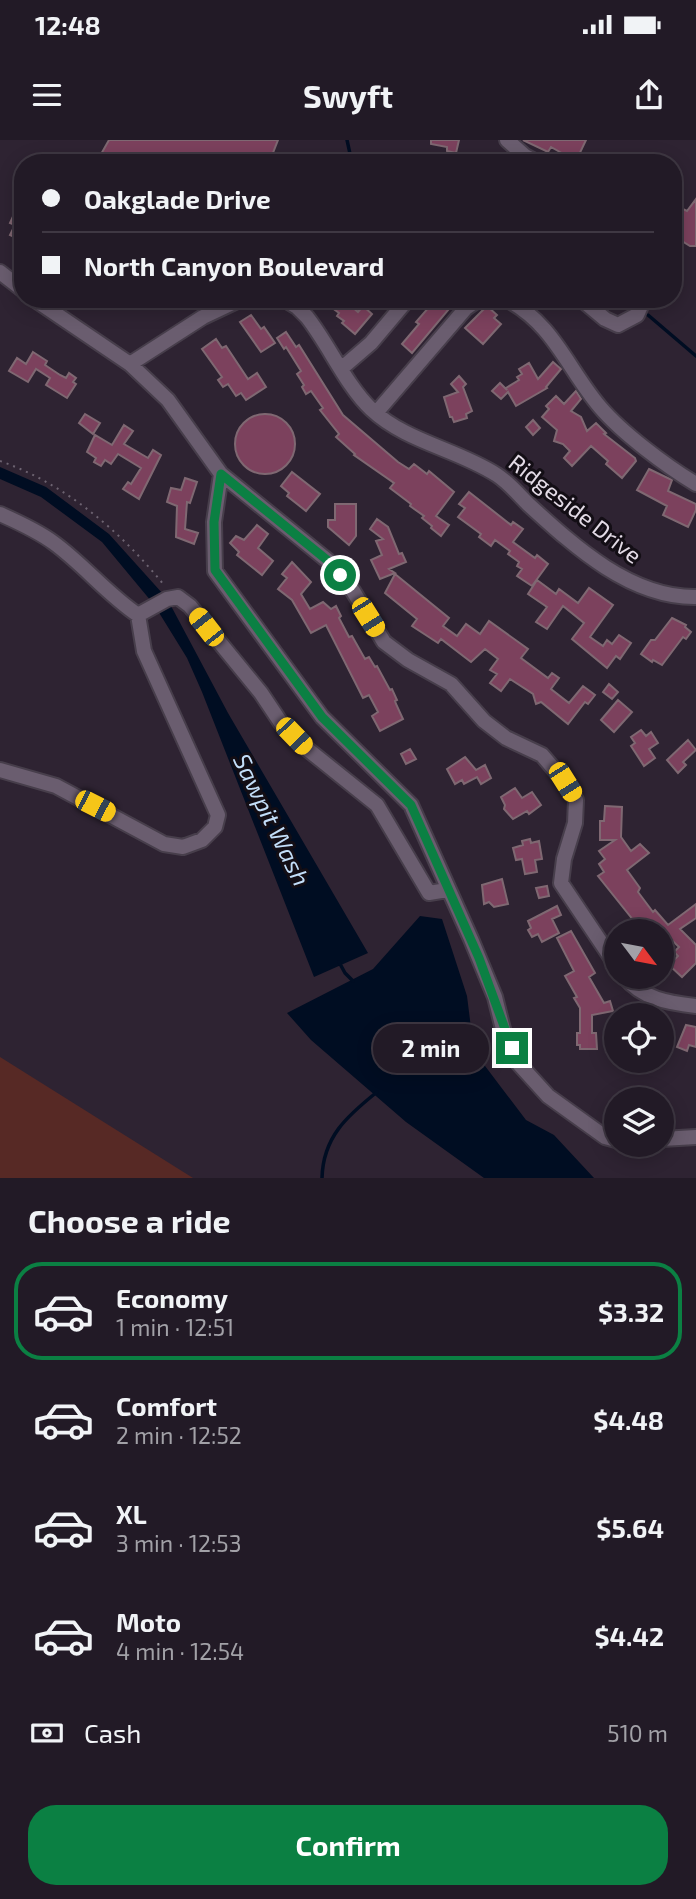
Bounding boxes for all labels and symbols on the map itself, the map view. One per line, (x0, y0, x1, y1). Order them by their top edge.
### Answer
street label: Ridgeside Drive (504, 448, 648, 569)
route start (324, 559, 356, 591)
car (348, 594, 389, 640)
car (185, 604, 228, 650)
car (272, 714, 317, 758)
water label: Sawpit Wash (228, 749, 317, 890)
car (545, 759, 586, 805)
car (72, 787, 119, 825)
north arrow (604, 919, 674, 989)
callout: 2 min (372, 1024, 488, 1072)
route end (496, 1032, 528, 1064)

